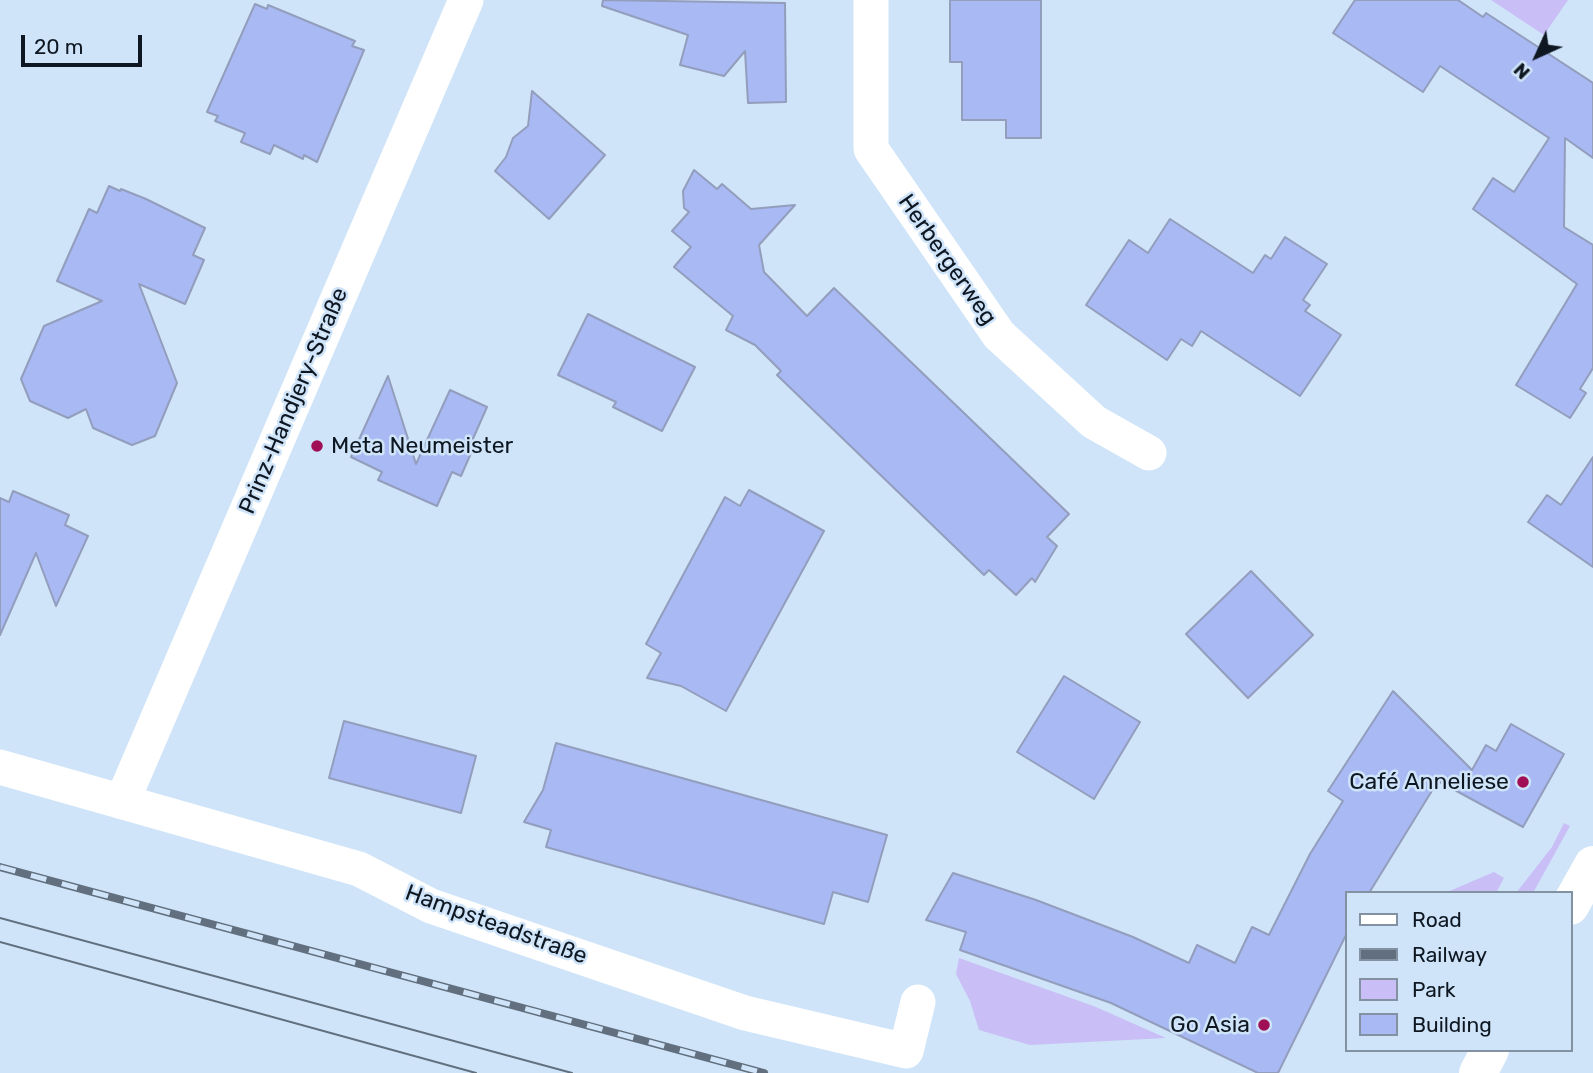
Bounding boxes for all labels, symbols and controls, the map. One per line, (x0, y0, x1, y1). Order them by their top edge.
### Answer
scale bar (24, 21, 145, 65)
north arrow (1502, 21, 1572, 91)
text: 20 m (34, 34, 83, 59)
text: N (1509, 58, 1535, 84)
street label: Herbergerweg (892, 189, 1002, 331)
street label: Prinz-Handjery-Straße (234, 284, 354, 518)
place label: Meta Neumeister (331, 432, 513, 460)
marker: Meta Neumeister (309, 438, 325, 454)
place label: Café Anneliese (1349, 768, 1509, 796)
marker: Café Anneliese (1515, 774, 1531, 790)
street label: Hampsteadstraße (401, 879, 591, 971)
legend (1344, 891, 1572, 1052)
text: Road (1412, 907, 1462, 932)
text: Railway (1412, 942, 1487, 967)
text: Park (1412, 977, 1456, 1002)
place label: Go Asia (1170, 1011, 1250, 1039)
text: Building (1412, 1012, 1492, 1037)
marker: Go Asia (1256, 1017, 1272, 1033)

